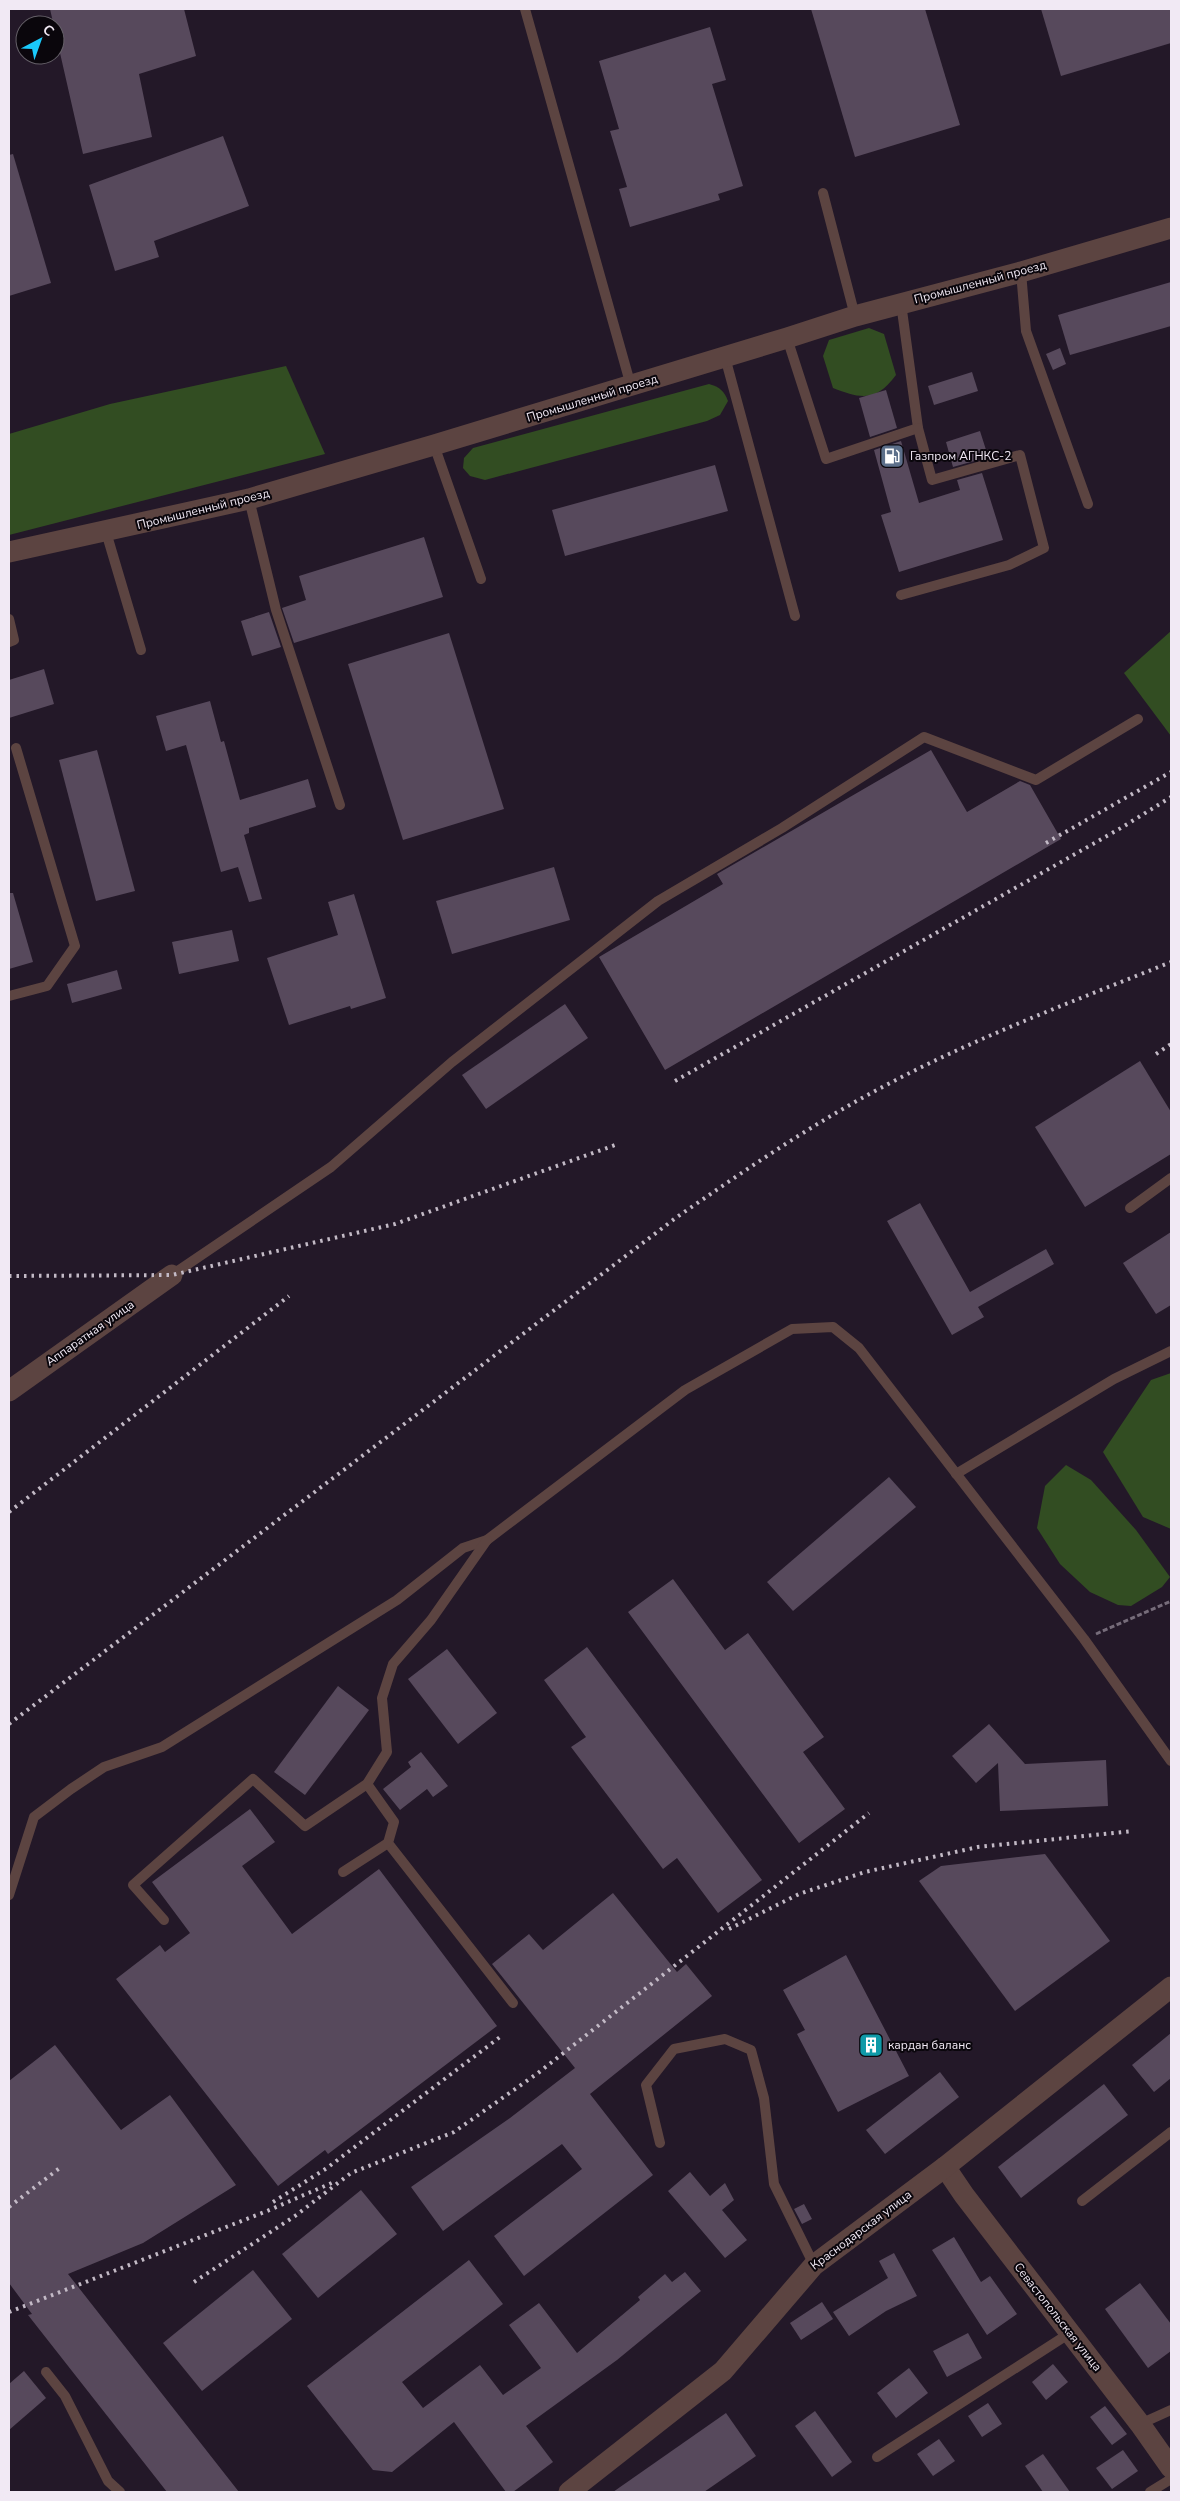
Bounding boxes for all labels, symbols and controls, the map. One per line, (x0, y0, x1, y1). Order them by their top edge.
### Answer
north arrow (15, 15, 65, 65)
text: С (38, 20, 58, 41)
street label: Промышленный проезд (912, 257, 1048, 307)
street label: Промышленный проезд (525, 370, 659, 426)
fuel station icon: Газпром АГНКС-2 (879, 443, 905, 469)
place label: Газпром АГНКС-2 (910, 448, 1011, 464)
street label: Промышленный проезд (135, 485, 271, 533)
street label: Аппаратная улица (43, 1296, 137, 1370)
building icon: кардан баланс (858, 2032, 884, 2058)
place label: кардан баланс (888, 2037, 971, 2053)
street label: Краснодарская улица (807, 2187, 915, 2273)
street label: Севастопольская улица (1011, 2259, 1105, 2375)

